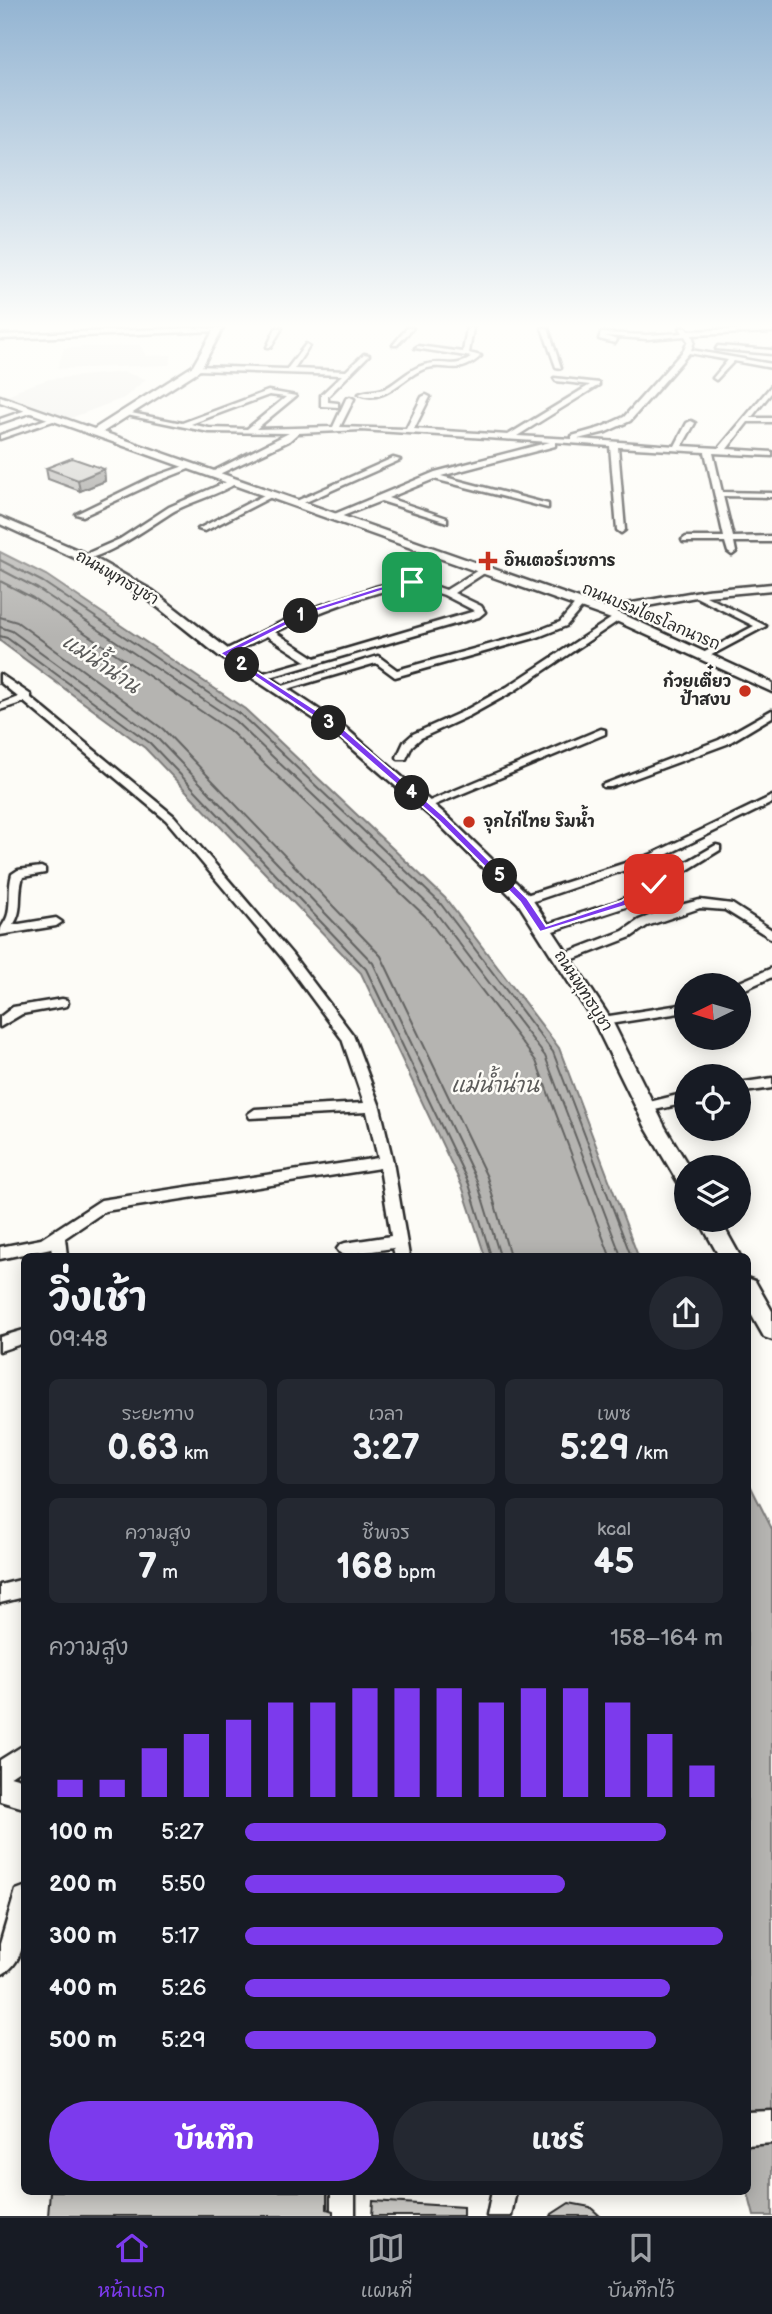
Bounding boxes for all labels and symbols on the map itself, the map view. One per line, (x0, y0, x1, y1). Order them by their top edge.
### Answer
street label: ถนนพุทธบูชา (71, 547, 162, 611)
place label: อินเตอร์เวชการ (504, 549, 616, 571)
marker: อินเตอร์เวชการ (478, 551, 498, 571)
pin (382, 552, 442, 612)
street label: ถนนบรมไตรโลกนารถ (579, 577, 724, 655)
pin: 1 (284, 598, 318, 634)
water label: แม่น้ำน่าน (57, 622, 150, 700)
pin: 2 (224, 648, 260, 682)
place label: ก๋วยเตี๋ยว ป้าสงบ (663, 664, 731, 710)
marker: ก๋วยเตี๋ยว ป้าสงบ (737, 683, 753, 699)
pin: 3 (312, 706, 346, 740)
pin: 4 (394, 776, 430, 810)
place label: จุกไก่ไทย ริมน้ำ (483, 804, 595, 834)
marker: จุกไก่ไทย ริมน้ำ (461, 814, 477, 830)
pin (624, 854, 684, 914)
pin: 5 (482, 858, 518, 894)
street label: ถนนพุทธบูชา (548, 947, 616, 1036)
north arrow (674, 973, 751, 1050)
water label: แม่น้ำน่าน (451, 1065, 540, 1098)

